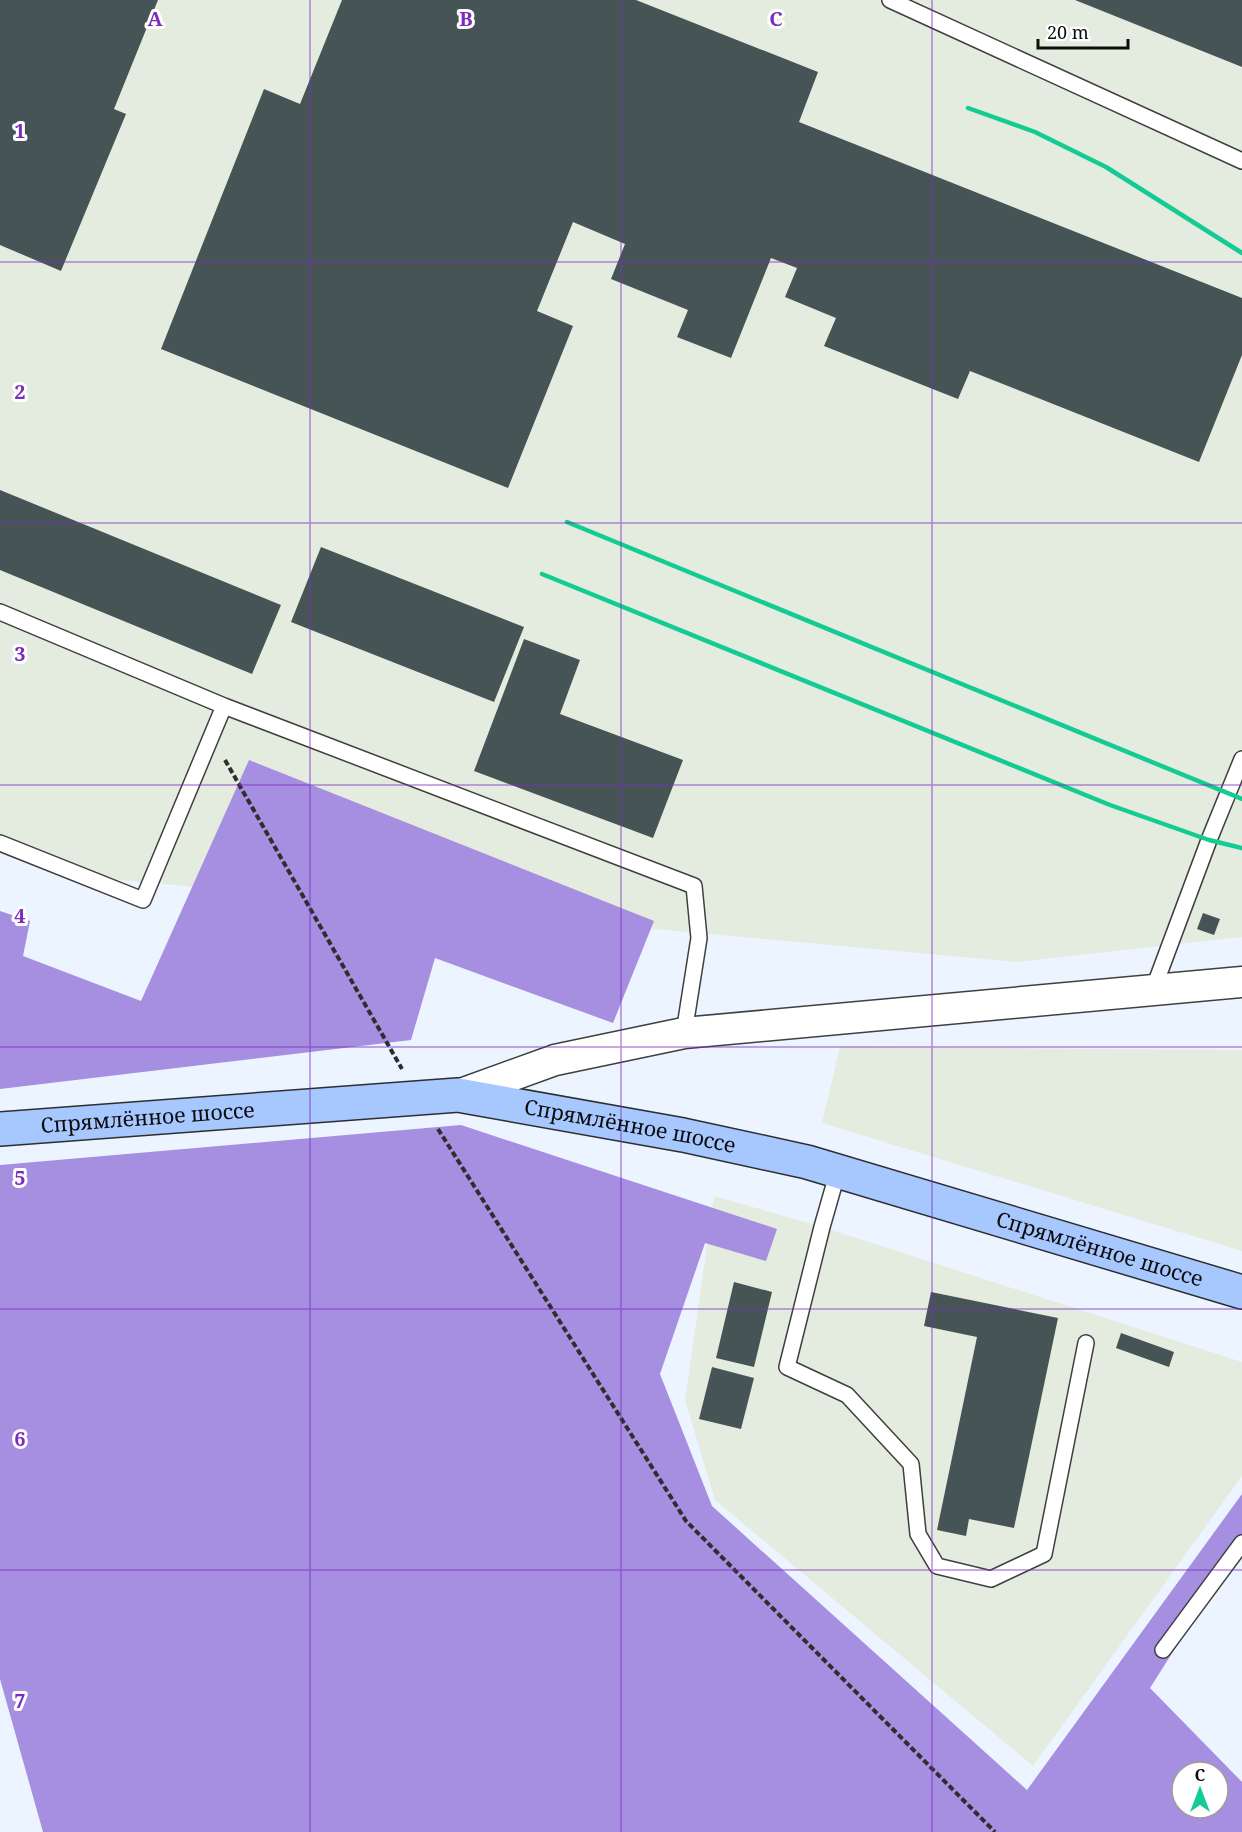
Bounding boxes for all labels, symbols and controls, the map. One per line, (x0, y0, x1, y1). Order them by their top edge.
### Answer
text: A (147, 5, 163, 32)
text: B (459, 5, 473, 32)
text: C (769, 5, 783, 32)
scale bar (1038, 12, 1128, 50)
text: 20 m (1047, 20, 1089, 44)
text: 1 (14, 117, 26, 144)
text: 2 (14, 378, 26, 405)
text: 3 (14, 640, 26, 667)
text: 4 (14, 902, 26, 929)
street label: Спрямлённое шоссе (522, 1092, 738, 1159)
street label: Спрямлённое шоссе (40, 1095, 255, 1139)
text: 5 (14, 1164, 26, 1191)
street label: Спрямлённое шоссе (993, 1204, 1207, 1293)
text: 6 (14, 1425, 26, 1452)
text: 7 (14, 1687, 26, 1714)
north arrow (1170, 1760, 1230, 1820)
text: С (1195, 1764, 1205, 1786)

